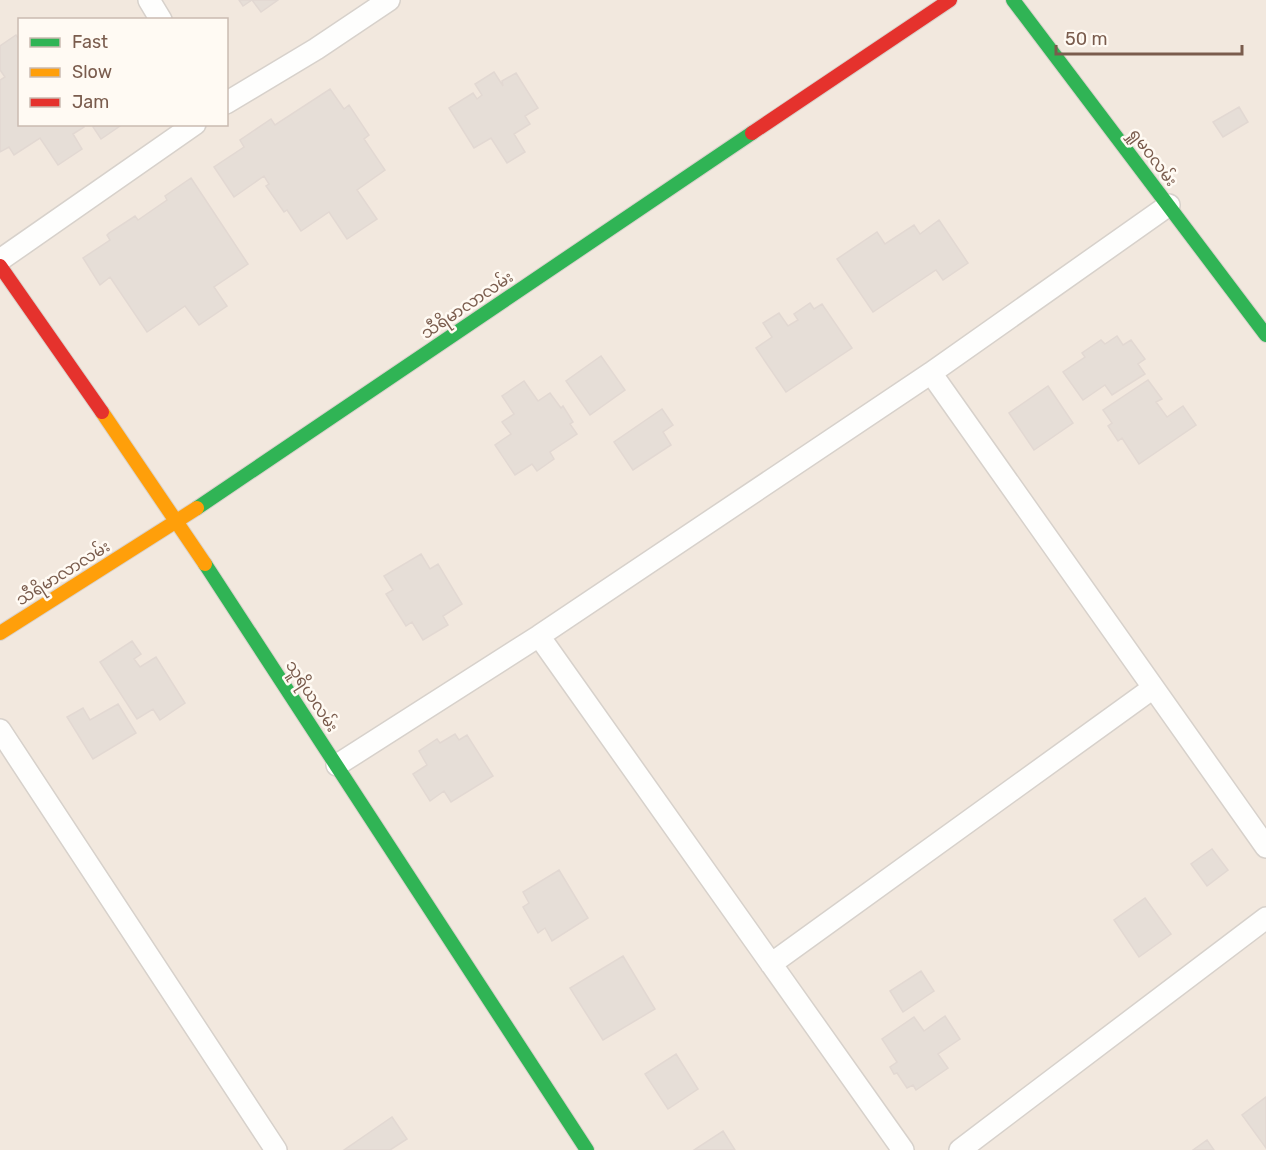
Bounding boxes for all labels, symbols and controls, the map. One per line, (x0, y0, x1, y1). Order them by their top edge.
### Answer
legend (18, 18, 228, 126)
scale bar (1056, 18, 1242, 56)
text: 50 m (1065, 28, 1108, 50)
text: Fast (72, 31, 108, 53)
text: Slow (72, 61, 112, 83)
text: Jam (72, 91, 109, 113)
street label: ရှုမဝလမ်း (1122, 123, 1183, 192)
street label: သီရိမာလာလမ်း (416, 266, 519, 346)
street label: သီရိမာလာလမ်း (12, 535, 115, 613)
street label: သူရိယလမ်း (278, 656, 344, 738)

